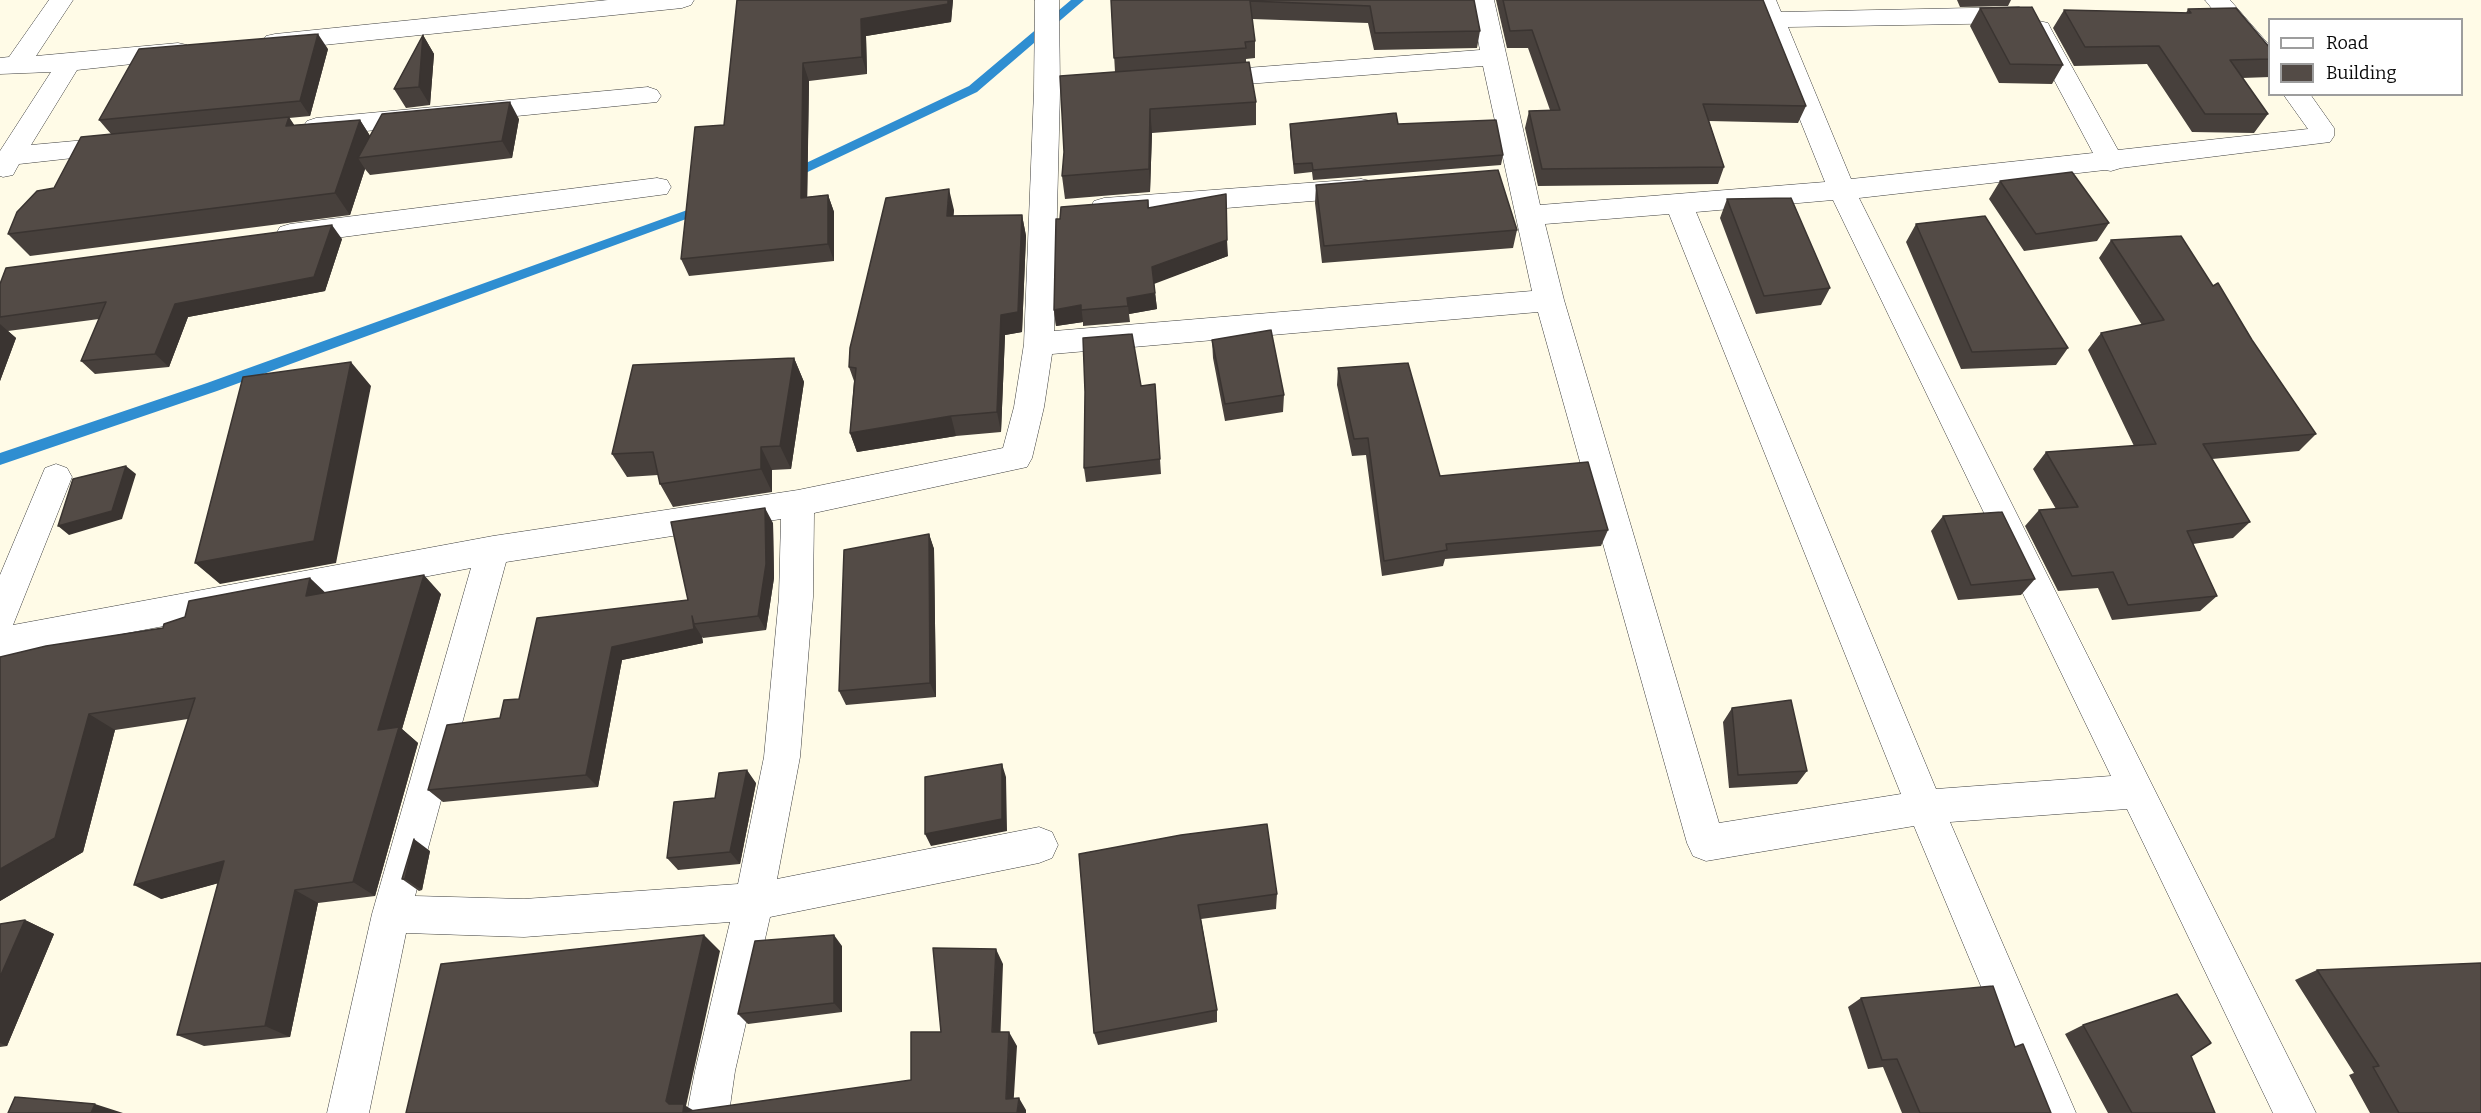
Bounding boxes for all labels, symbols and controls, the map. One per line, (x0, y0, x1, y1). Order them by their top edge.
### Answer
legend (2268, 18, 2463, 96)
text: Road (2326, 32, 2368, 54)
text: Building (2326, 62, 2397, 84)

